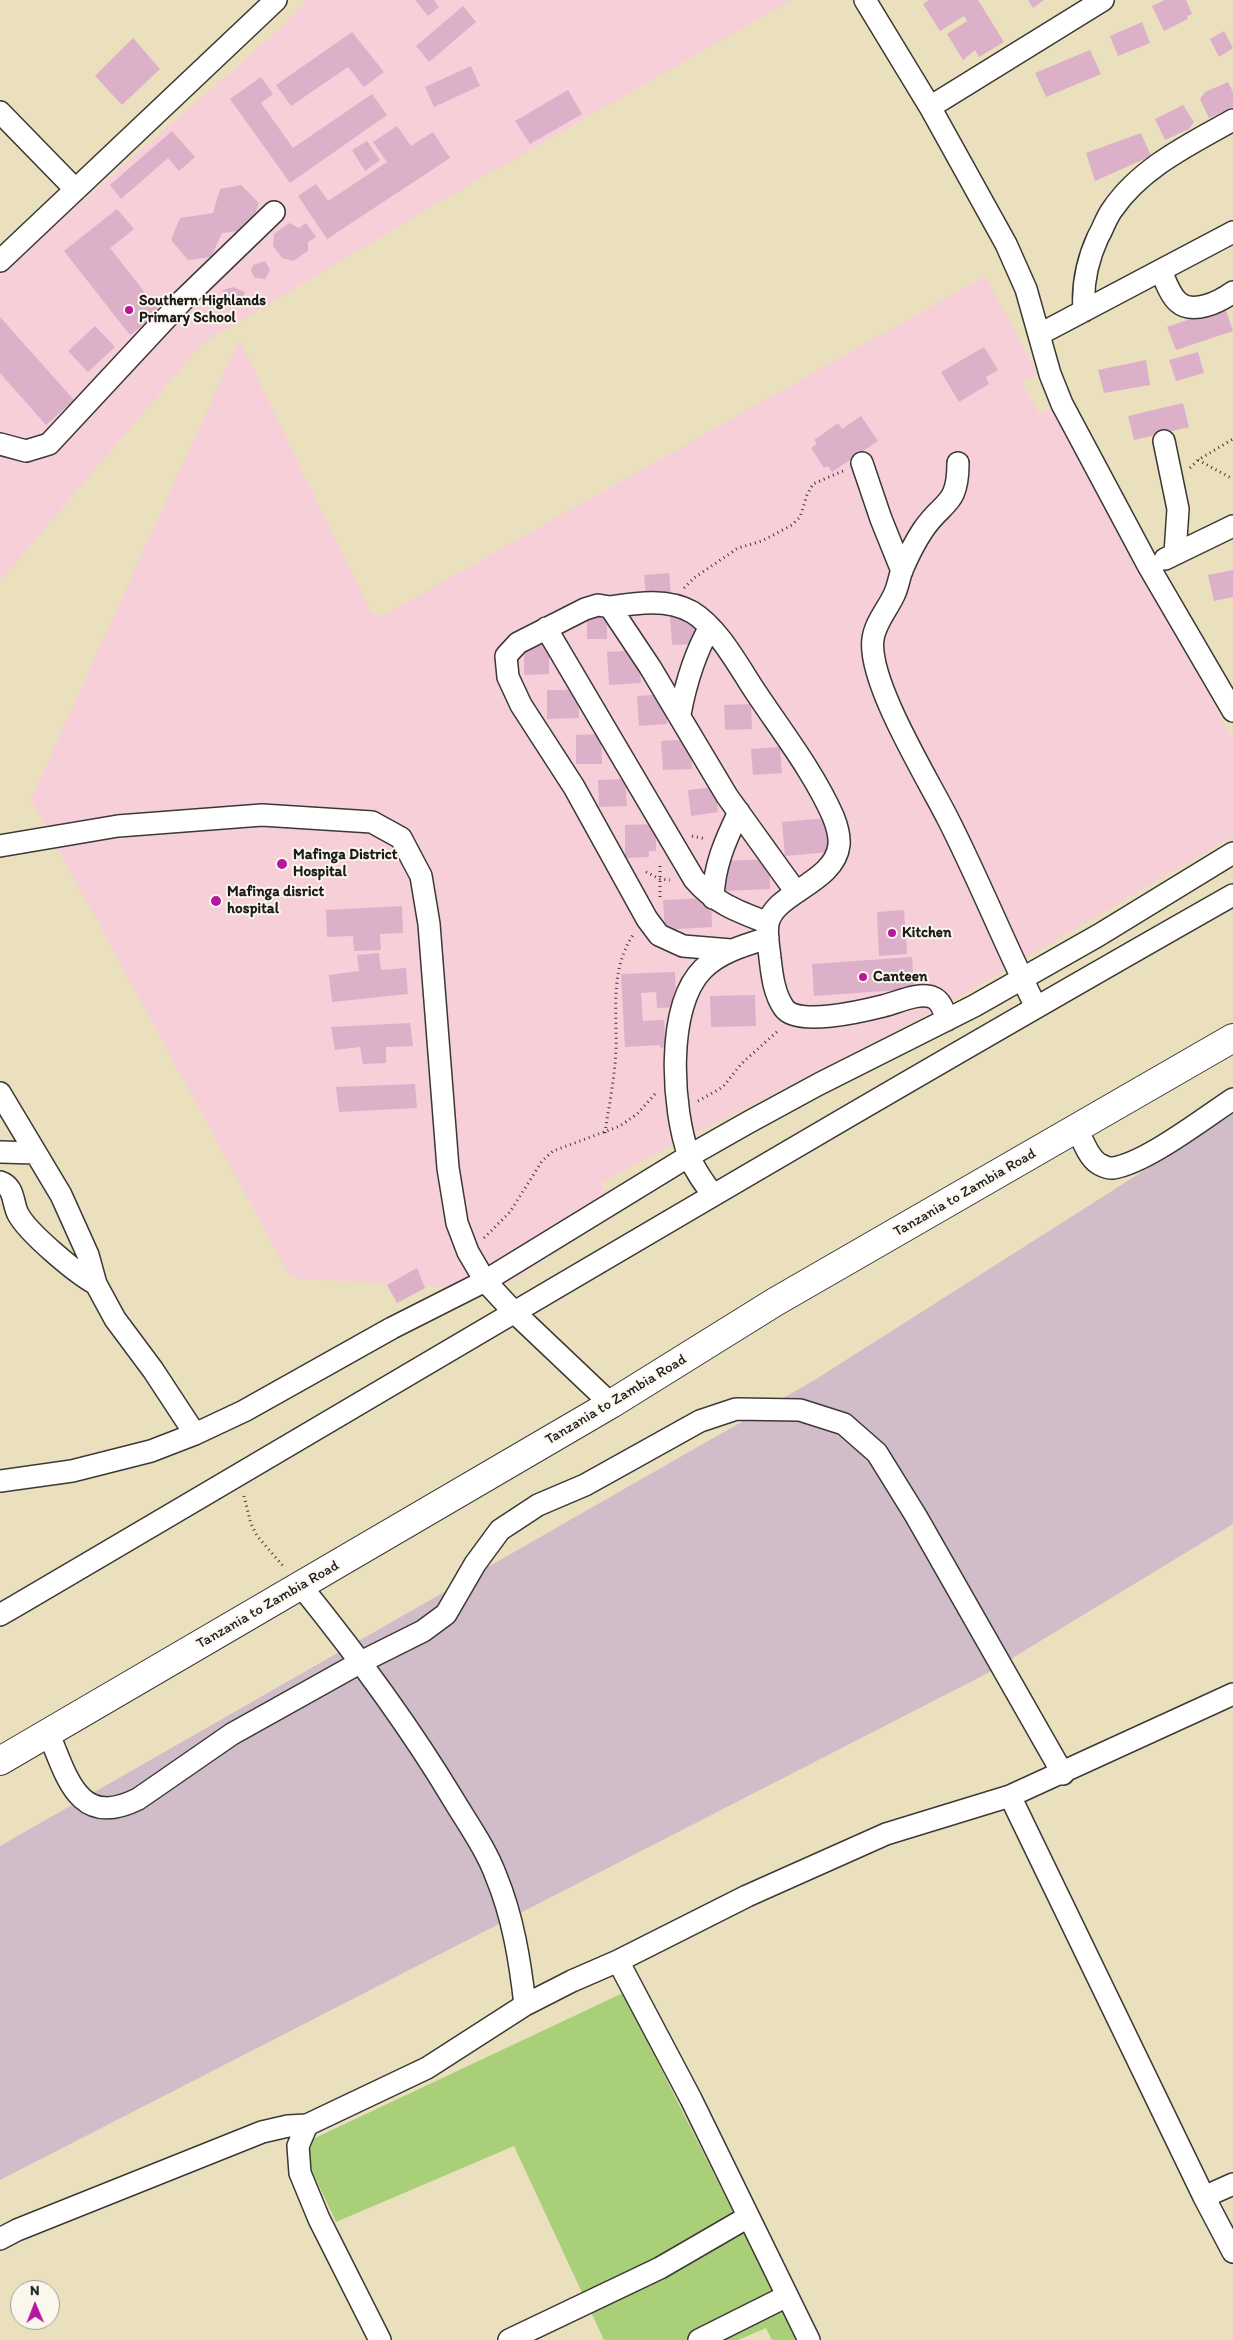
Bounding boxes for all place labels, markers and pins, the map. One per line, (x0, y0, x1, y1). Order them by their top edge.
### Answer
place label: Southern Highlands Primary School (139, 292, 266, 327)
marker: Southern Highlands Primary School (123, 304, 135, 316)
place label: Mafinga District Hospital (293, 846, 397, 881)
marker: Mafinga District Hospital (275, 857, 289, 871)
place label: Mafinga disrict hospital (227, 883, 324, 918)
marker: Mafinga disrict hospital (209, 894, 223, 908)
place label: Kitchen (902, 924, 951, 942)
marker: Kitchen (886, 927, 898, 939)
place label: Canteen (873, 968, 927, 986)
marker: Canteen (857, 971, 869, 983)

